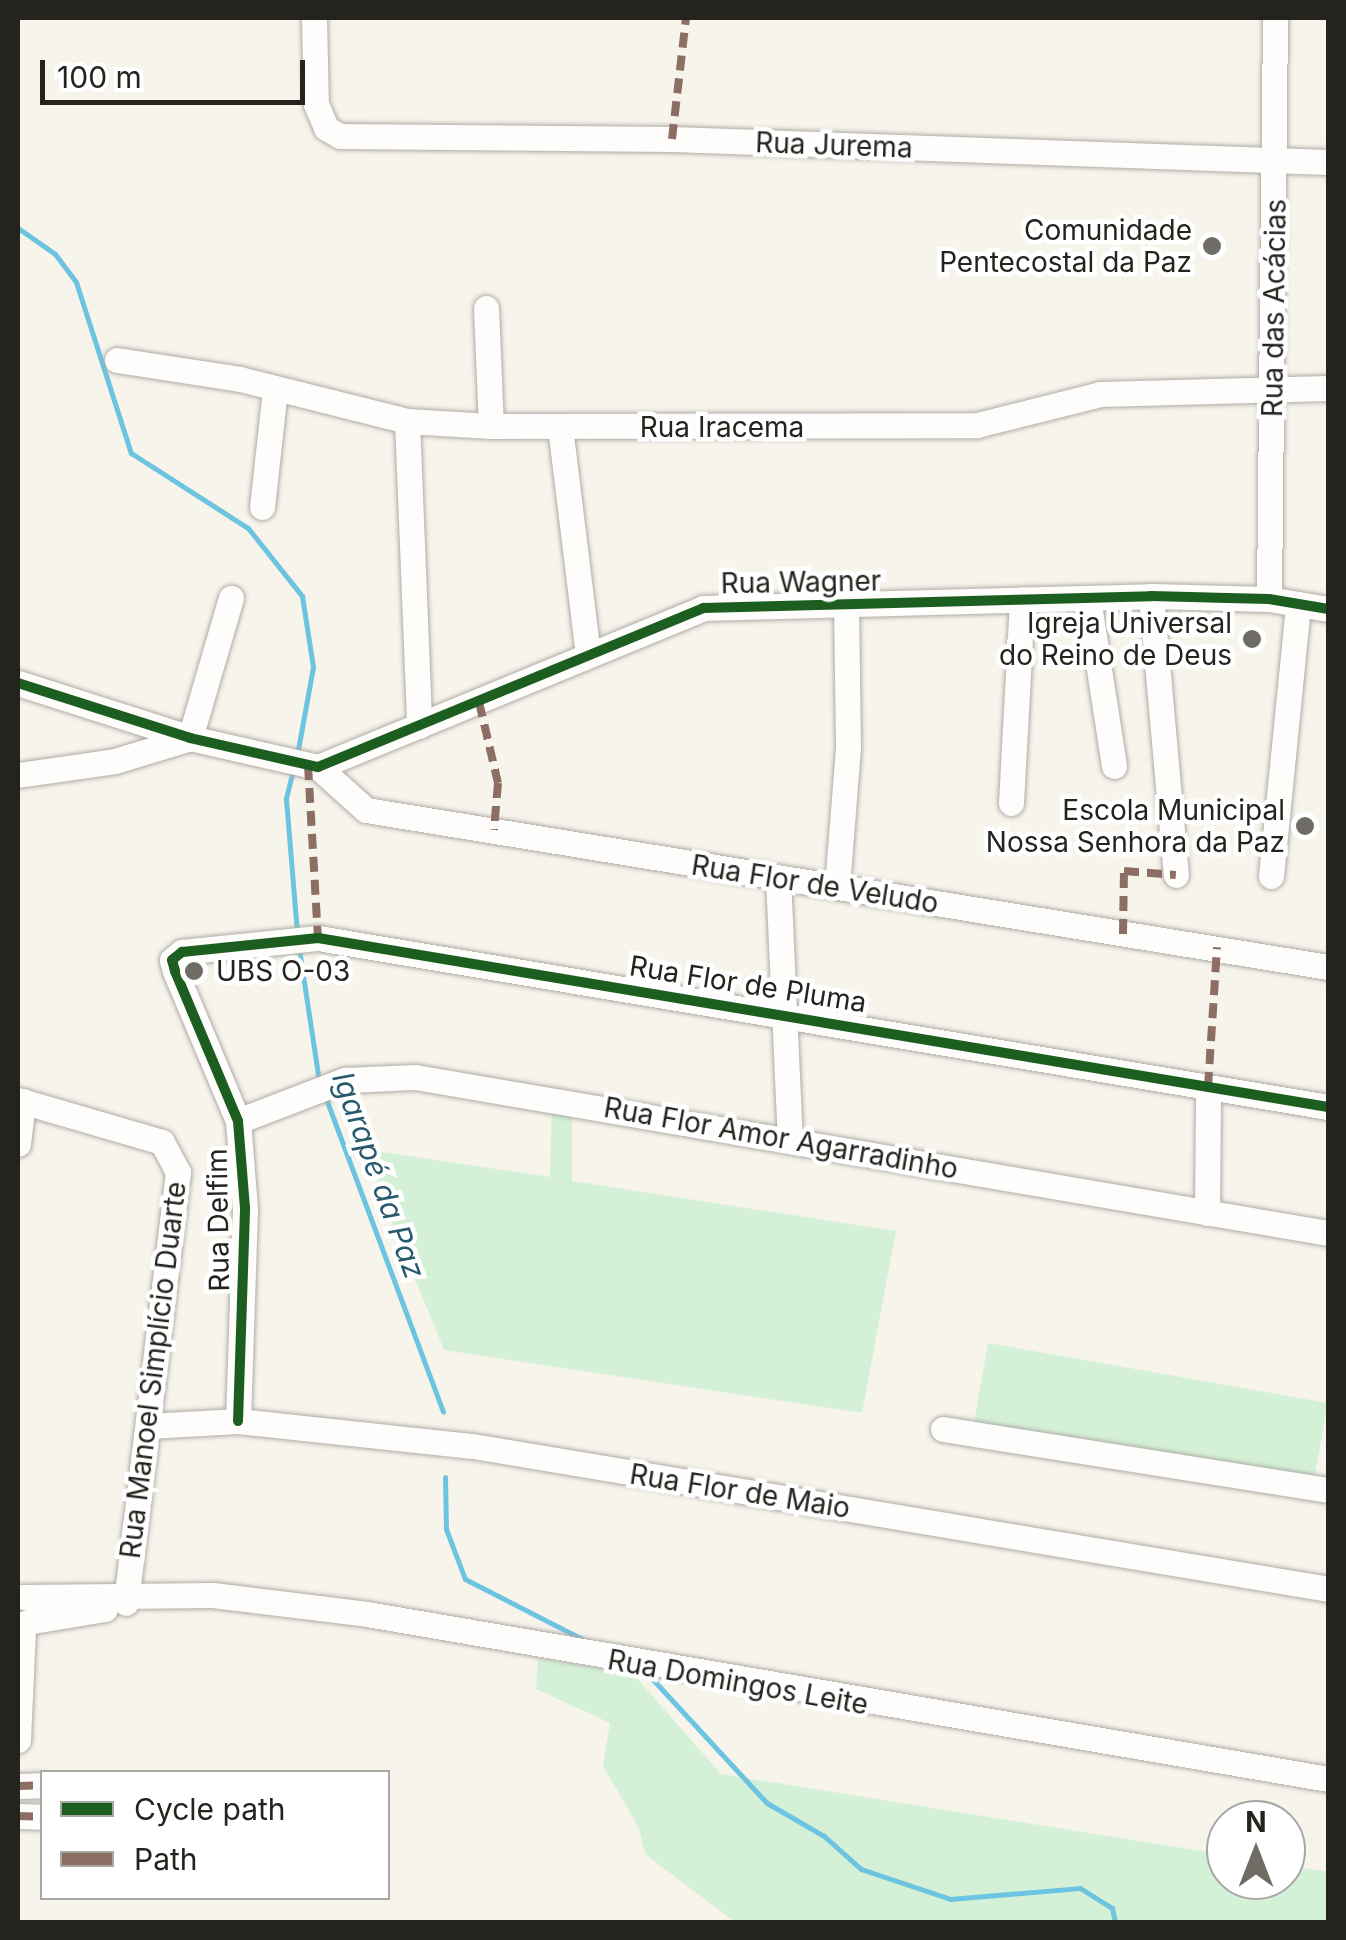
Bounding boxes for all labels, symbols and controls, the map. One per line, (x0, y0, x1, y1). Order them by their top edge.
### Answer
scale bar (45, 40, 310, 102)
text: 100 m (57, 59, 142, 95)
street label: Rua Jurema (755, 125, 913, 165)
street label: Rua das Acácias (1255, 199, 1293, 417)
place label: Comunidade Pentecostal da Paz (939, 213, 1192, 279)
marker: Comunidade Pentecostal da Paz (1201, 235, 1223, 257)
street label: Rua Iracema (640, 410, 804, 444)
street label: Rua Wagner (720, 564, 882, 600)
place label: Igreja Universal do Reino de Deus (999, 606, 1232, 672)
marker: Igreja Universal do Reino de Deus (1241, 628, 1263, 650)
place label: Escola Municipal Nossa Senhora da Paz (986, 793, 1285, 859)
marker: Escola Municipal Nossa Senhora da Paz (1294, 815, 1316, 837)
street label: Rua Flor de Veludo (689, 848, 941, 920)
street label: Rua Flor de Pluma (627, 949, 869, 1019)
place label: UBS O-03 (216, 954, 350, 988)
marker: UBS O-03 (181, 958, 207, 984)
water label: Igarapé da Paz (325, 1067, 433, 1283)
street label: Rua Flor Amor Agarradinho (601, 1090, 961, 1186)
street label: Rua Delfim (200, 1148, 236, 1292)
street label: Rua Manoel Simplício Duarte (113, 1180, 193, 1560)
street label: Rua Flor de Maio (627, 1457, 853, 1525)
street label: Rua Domingos Leite (605, 1643, 871, 1721)
legend (40, 1770, 390, 1900)
text: Cycle path (134, 1791, 286, 1827)
north arrow (1206, 1800, 1306, 1900)
text: N (1245, 1805, 1267, 1839)
text: Path (134, 1841, 198, 1877)

